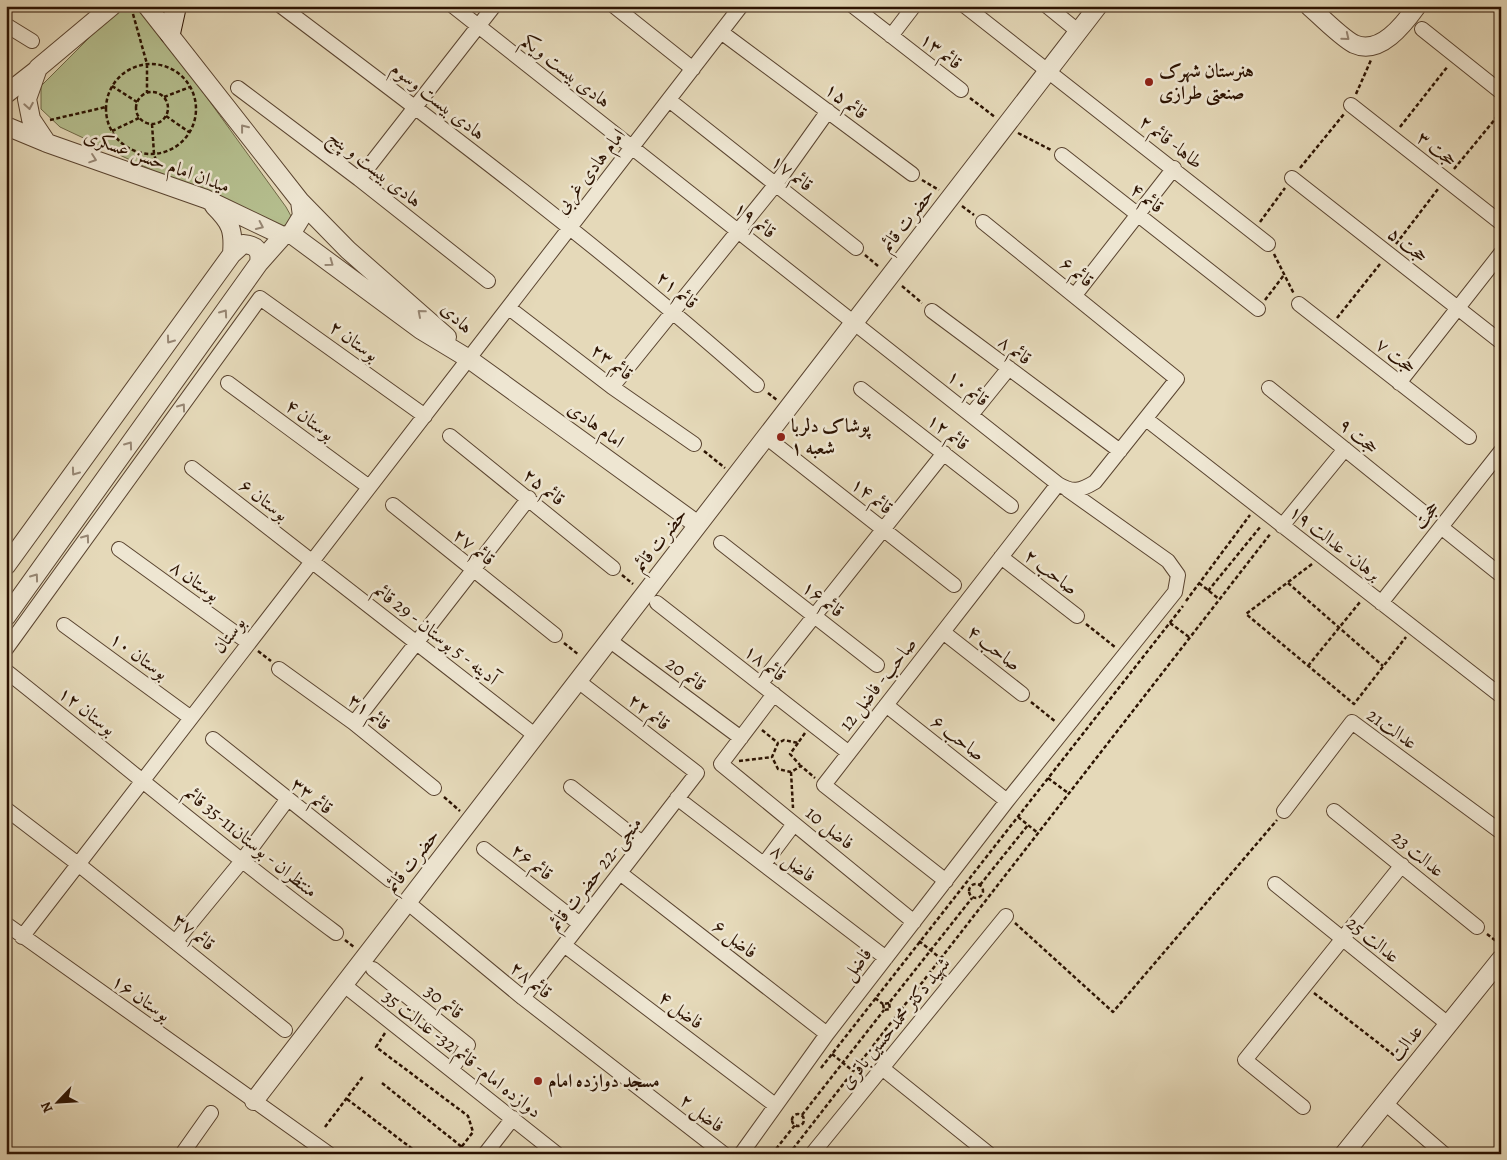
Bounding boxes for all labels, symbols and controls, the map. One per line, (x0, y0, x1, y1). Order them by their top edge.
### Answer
street label: قائم ۱۳ (913, 26, 968, 78)
street label: هادی بیست ویکم (513, 28, 616, 117)
one-way arrow (1341, 32, 1350, 41)
street label: هادی بیست وسوم (383, 56, 491, 149)
place label: هنرستان شهرک صنعتی طرازی (1159, 58, 1254, 106)
street label: قائم ۱۵ (818, 76, 873, 128)
marker: هنرستان شهرک صنعتی طرازی (1143, 76, 1155, 88)
one-way arrow (23, 102, 33, 110)
street label: طاها- قائم ۲ (1132, 109, 1208, 178)
street label: میدان امام حسن عسکری (79, 123, 234, 202)
street label: امام هادی غربی (548, 123, 634, 221)
street label: هادی بیست و پنج (320, 124, 427, 217)
one-way arrow (241, 125, 249, 134)
street label: حجت ۳ (1411, 125, 1463, 173)
street label: قائم ۱۷ (764, 148, 819, 200)
one-way arrow (88, 154, 97, 164)
street label: قائم ۴ (1123, 177, 1169, 222)
street label: حضرت قائم (874, 182, 943, 259)
street label: قائم ۱۹ (727, 195, 782, 247)
one-way arrow (255, 220, 264, 230)
street label: حجت ۵ (1382, 221, 1434, 269)
street label: قائم ۶ (1053, 251, 1099, 296)
one-way arrow (324, 257, 334, 266)
street label: قائم ۲۱ (649, 265, 703, 317)
street label: هادی (435, 296, 479, 340)
one-way arrow (218, 309, 227, 318)
one-way arrow (418, 309, 427, 318)
street label: بوستان ۲ (324, 314, 384, 368)
street label: قائم ۸ (991, 329, 1037, 374)
street label: حجت ۷ (1370, 332, 1422, 380)
one-way arrow (167, 334, 176, 344)
street label: قائم ۲۳ (584, 337, 639, 389)
street label: قائم ۱۰ (940, 363, 995, 415)
street label: بوستان ۴ (280, 393, 340, 447)
street label: امام هادی (561, 396, 630, 457)
one-way arrow (176, 404, 184, 413)
street label: قائم ۱۲ (920, 407, 975, 459)
street label: حجت ۹ (1333, 412, 1385, 460)
place label: پوشاک دلربا شعبه ۱ (791, 413, 872, 461)
marker: پوشاک دلربا شعبه ۱ (775, 431, 787, 443)
one-way arrow (123, 441, 132, 451)
street label: قائم ۲۵ (516, 462, 571, 514)
one-way arrow (72, 466, 81, 476)
street label: قائم ۱۴ (844, 471, 899, 523)
street label: بوستان ۶ (234, 473, 294, 527)
street label: حجت (1406, 495, 1446, 535)
street label: برهان- عدالت ۱۹ (1284, 499, 1387, 588)
street label: حضرت قائم (627, 502, 696, 579)
street label: قائم ۲۷ (446, 522, 501, 574)
one-way arrow (80, 534, 89, 544)
street label: صاحب ۲ (1019, 543, 1083, 601)
street label: بوستان ۸ (165, 554, 225, 608)
one-way arrow (29, 573, 38, 583)
street label: قائم ۱۶ (795, 574, 850, 626)
street label: آدینه - 5 بوستان - 29 قائم (366, 577, 505, 695)
street label: بوستان (206, 611, 252, 659)
street label: صاحب ۴ (962, 619, 1026, 677)
street label: بوستان ۱۰ (104, 626, 174, 686)
street label: صاحب- فاضل 12 (833, 632, 923, 736)
street label: قائم ۱۸ (737, 638, 792, 690)
street label: قائم 20 (659, 651, 712, 700)
street label: بوستان ۱۲ (53, 680, 121, 742)
street label: قائم ۳۱ (341, 687, 396, 739)
street label: قائم ۲۲ (621, 687, 676, 739)
street label: 21عدالت (1362, 702, 1422, 756)
street label: صاحب ۶ (926, 709, 990, 767)
street label: قائم ۳۳ (284, 771, 339, 823)
street label: منتظران - بوستان11-35 قائم (177, 780, 323, 906)
street label: فاضل 10 (800, 800, 860, 856)
street label: منجی-22 حضرت قائم (542, 811, 650, 939)
street label: حضرت قائم (379, 823, 448, 900)
street label: عدالت 23 (1386, 825, 1450, 883)
street label: قائم ۲۶ (504, 837, 559, 889)
street label: فاضل ۸ (765, 837, 821, 889)
street label: قائم ۳۷ (166, 907, 221, 959)
street label: عدالت 25 (1341, 911, 1405, 969)
street label: فاضل ۶ (707, 913, 763, 965)
street label: فاضل (836, 942, 878, 986)
street label: شهید دکتر محمدحسین باقری (834, 951, 956, 1095)
street label: قائم ۲۸ (503, 955, 558, 1007)
street label: بوستان ۱۶ (106, 968, 176, 1028)
street label: قائم 30 (417, 979, 469, 1028)
street label: دوازده امام- قائم 32- عدالت 35 (375, 984, 547, 1127)
street label: فاضل ۴ (653, 984, 709, 1036)
street label: عدالت (1383, 1019, 1429, 1067)
place label: مسجد دوازده امام (548, 1068, 660, 1098)
marker: مسجد دوازده امام (532, 1075, 544, 1087)
north arrow (32, 1078, 82, 1128)
street label: فاضل ۲ (674, 1087, 730, 1139)
text: N (36, 1099, 57, 1116)

